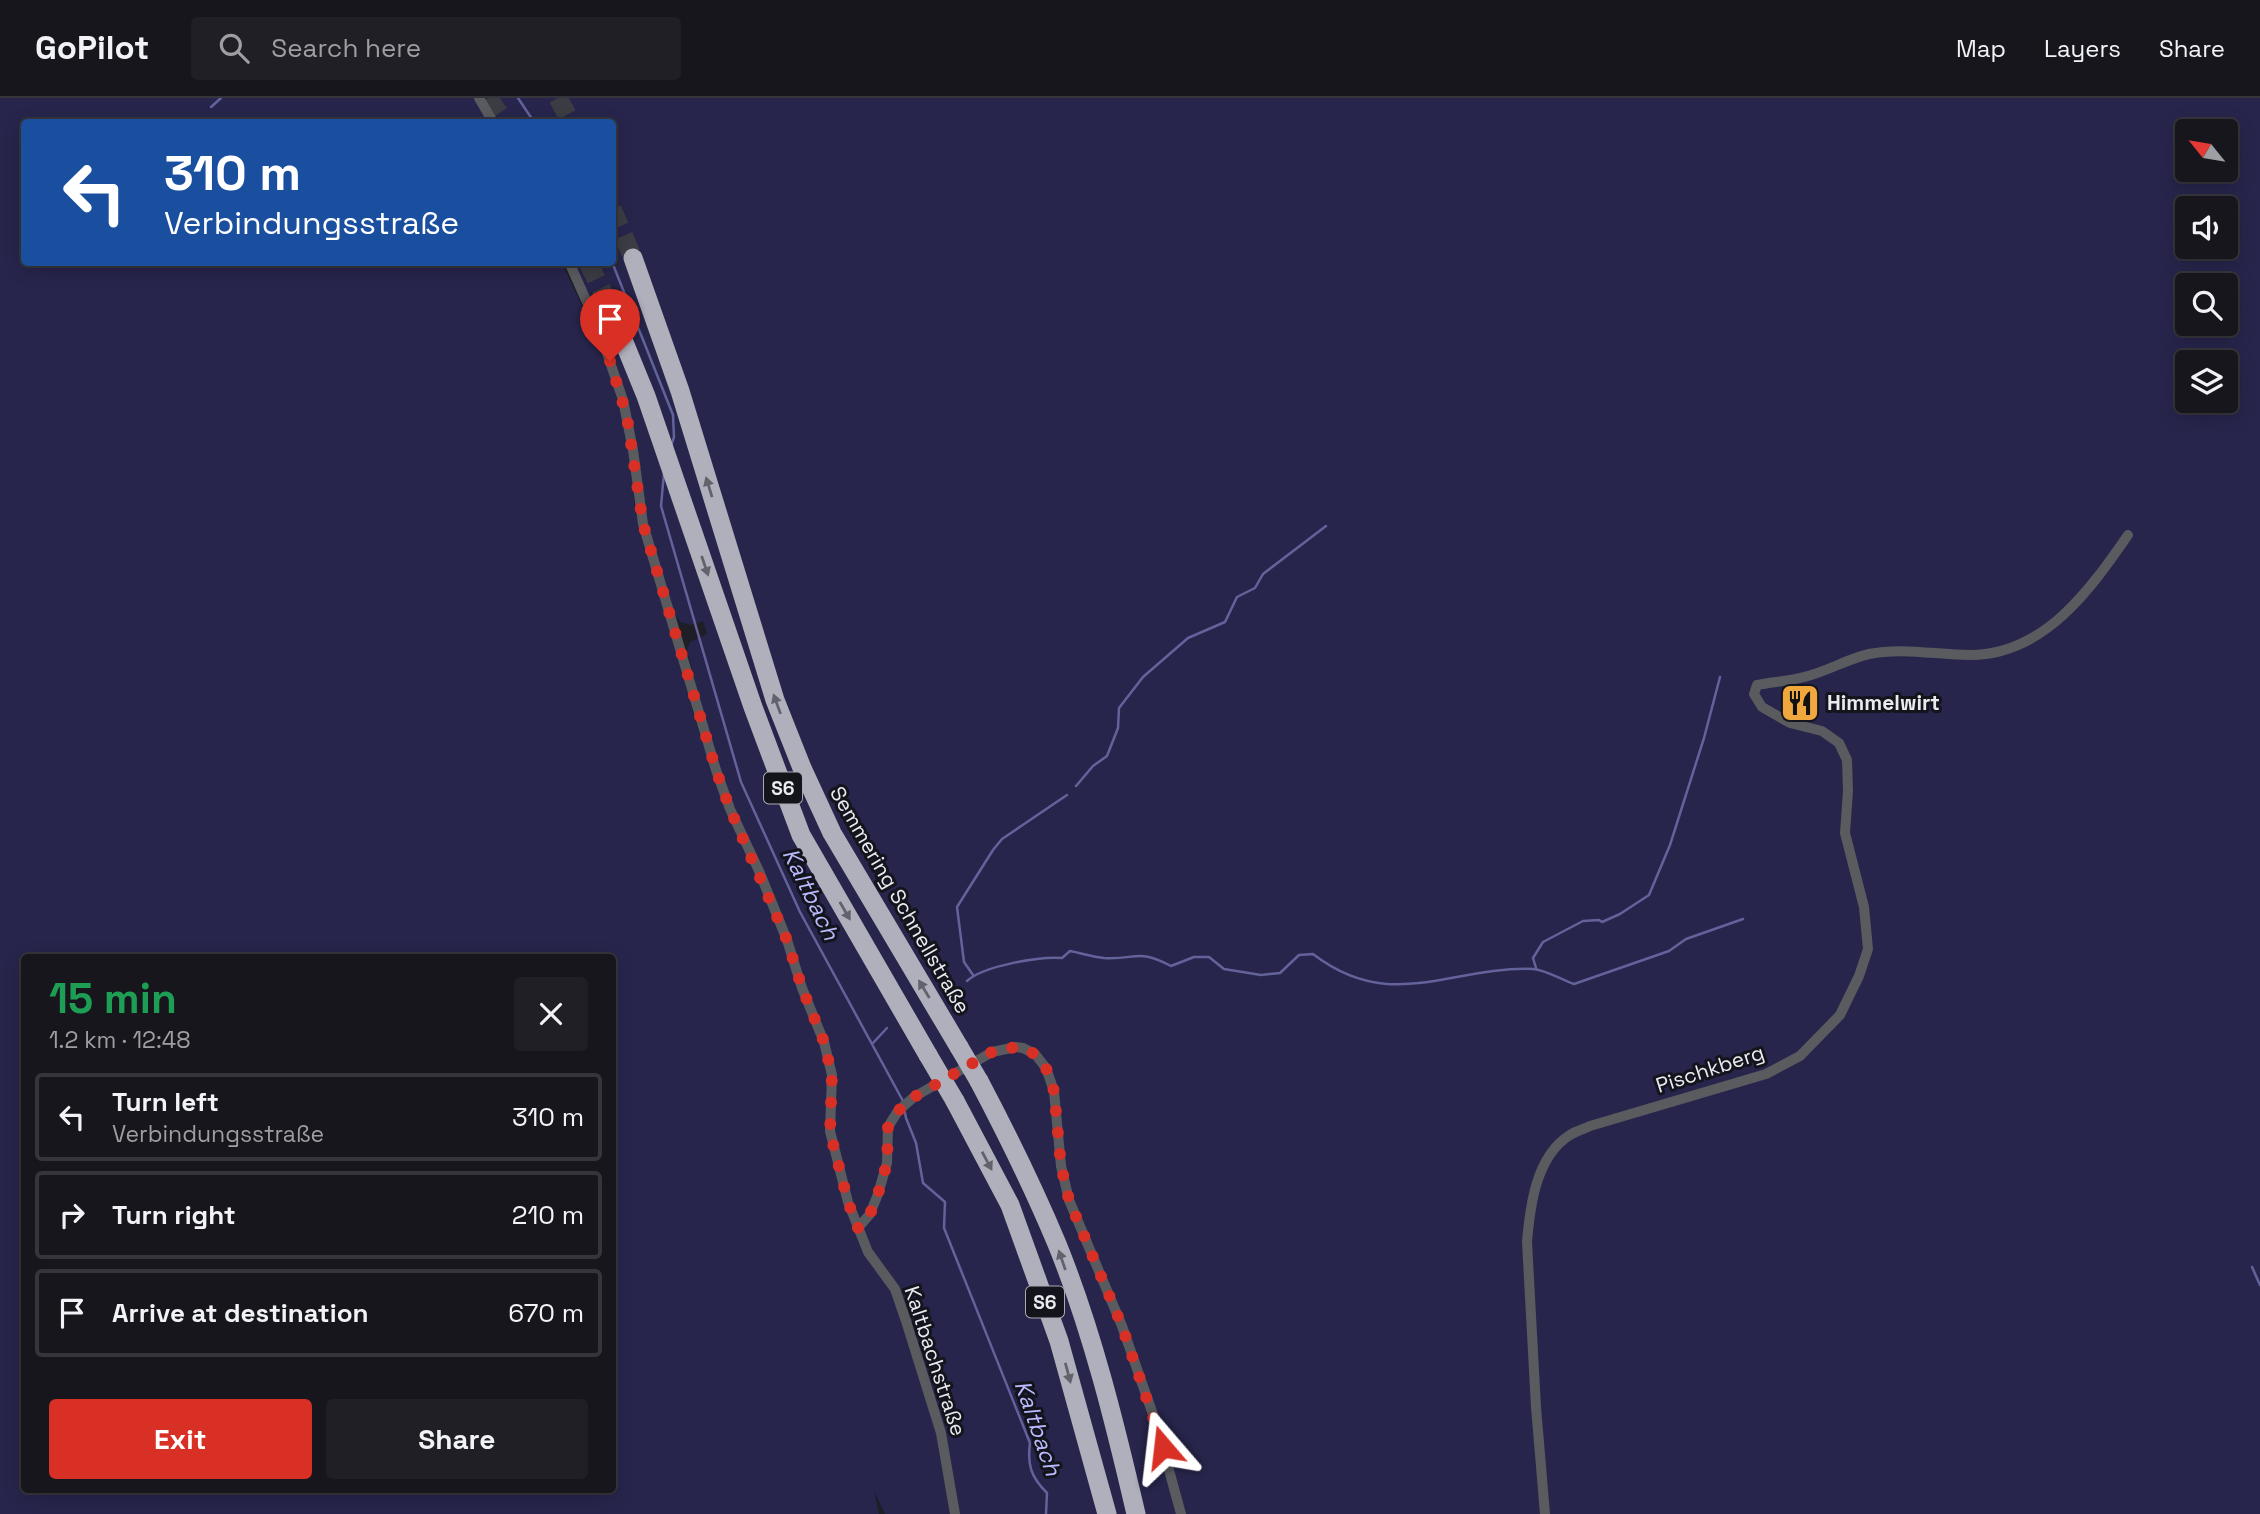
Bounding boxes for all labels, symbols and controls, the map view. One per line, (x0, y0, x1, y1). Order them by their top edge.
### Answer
search box (191, 17, 681, 80)
text: GoPilot (35, 27, 149, 69)
icon: search (215, 29, 253, 67)
text: Search here (271, 31, 421, 65)
text: Map (1956, 33, 2006, 64)
text: Layers (2044, 33, 2121, 64)
text: Share (2159, 33, 2225, 64)
north arrow (2175, 119, 2238, 182)
map controls (2175, 119, 2238, 413)
text: 310 m (164, 142, 301, 204)
icon: left (49, 147, 140, 238)
button: sound (2175, 196, 2238, 259)
text: Verbindungsstraße (164, 203, 459, 243)
button: search (2175, 273, 2238, 336)
pin (580, 289, 640, 361)
icon: arrive (591, 300, 629, 338)
button: layers (2175, 350, 2238, 413)
one-way arrow (704, 476, 714, 497)
one-way arrow (700, 555, 711, 576)
restaurant icon: Himmelwirt (1779, 682, 1821, 724)
place label: Himmelwirt (1827, 689, 1940, 716)
one-way arrow (772, 694, 783, 715)
road number: S6 (764, 772, 802, 804)
street label: Semmering Schnellstraße (824, 781, 977, 1018)
water label: Kaltbach (776, 843, 847, 946)
one-way arrow (839, 902, 851, 921)
text: 15 min (49, 972, 177, 1025)
button: close (514, 977, 588, 1051)
one-way arrow (917, 979, 930, 998)
text: 1.2 km · 12:48 (49, 1025, 191, 1055)
street label: Pischkberg (1652, 1038, 1768, 1099)
text: Turn left (112, 1085, 219, 1119)
icon: left (53, 1098, 91, 1136)
text: 310 m (512, 1100, 584, 1134)
text: Verbindungsstraße (112, 1119, 324, 1149)
one-way arrow (981, 1151, 992, 1171)
icon: right (53, 1196, 91, 1234)
text: Turn right (112, 1198, 236, 1232)
text: 210 m (512, 1198, 584, 1232)
one-way arrow (1056, 1250, 1067, 1271)
street label: Kaltbachstraße (899, 1282, 972, 1439)
road number: S6 (1026, 1286, 1064, 1318)
icon: arrive (53, 1294, 91, 1332)
text: Arrive at destination (112, 1296, 369, 1330)
text: 670 m (508, 1296, 584, 1330)
one-way arrow (1064, 1363, 1074, 1384)
water label: Kaltbach (1008, 1376, 1069, 1481)
button: Exit (49, 1399, 312, 1479)
button: Share (326, 1399, 588, 1479)
position arrow (1126, 1410, 1200, 1484)

